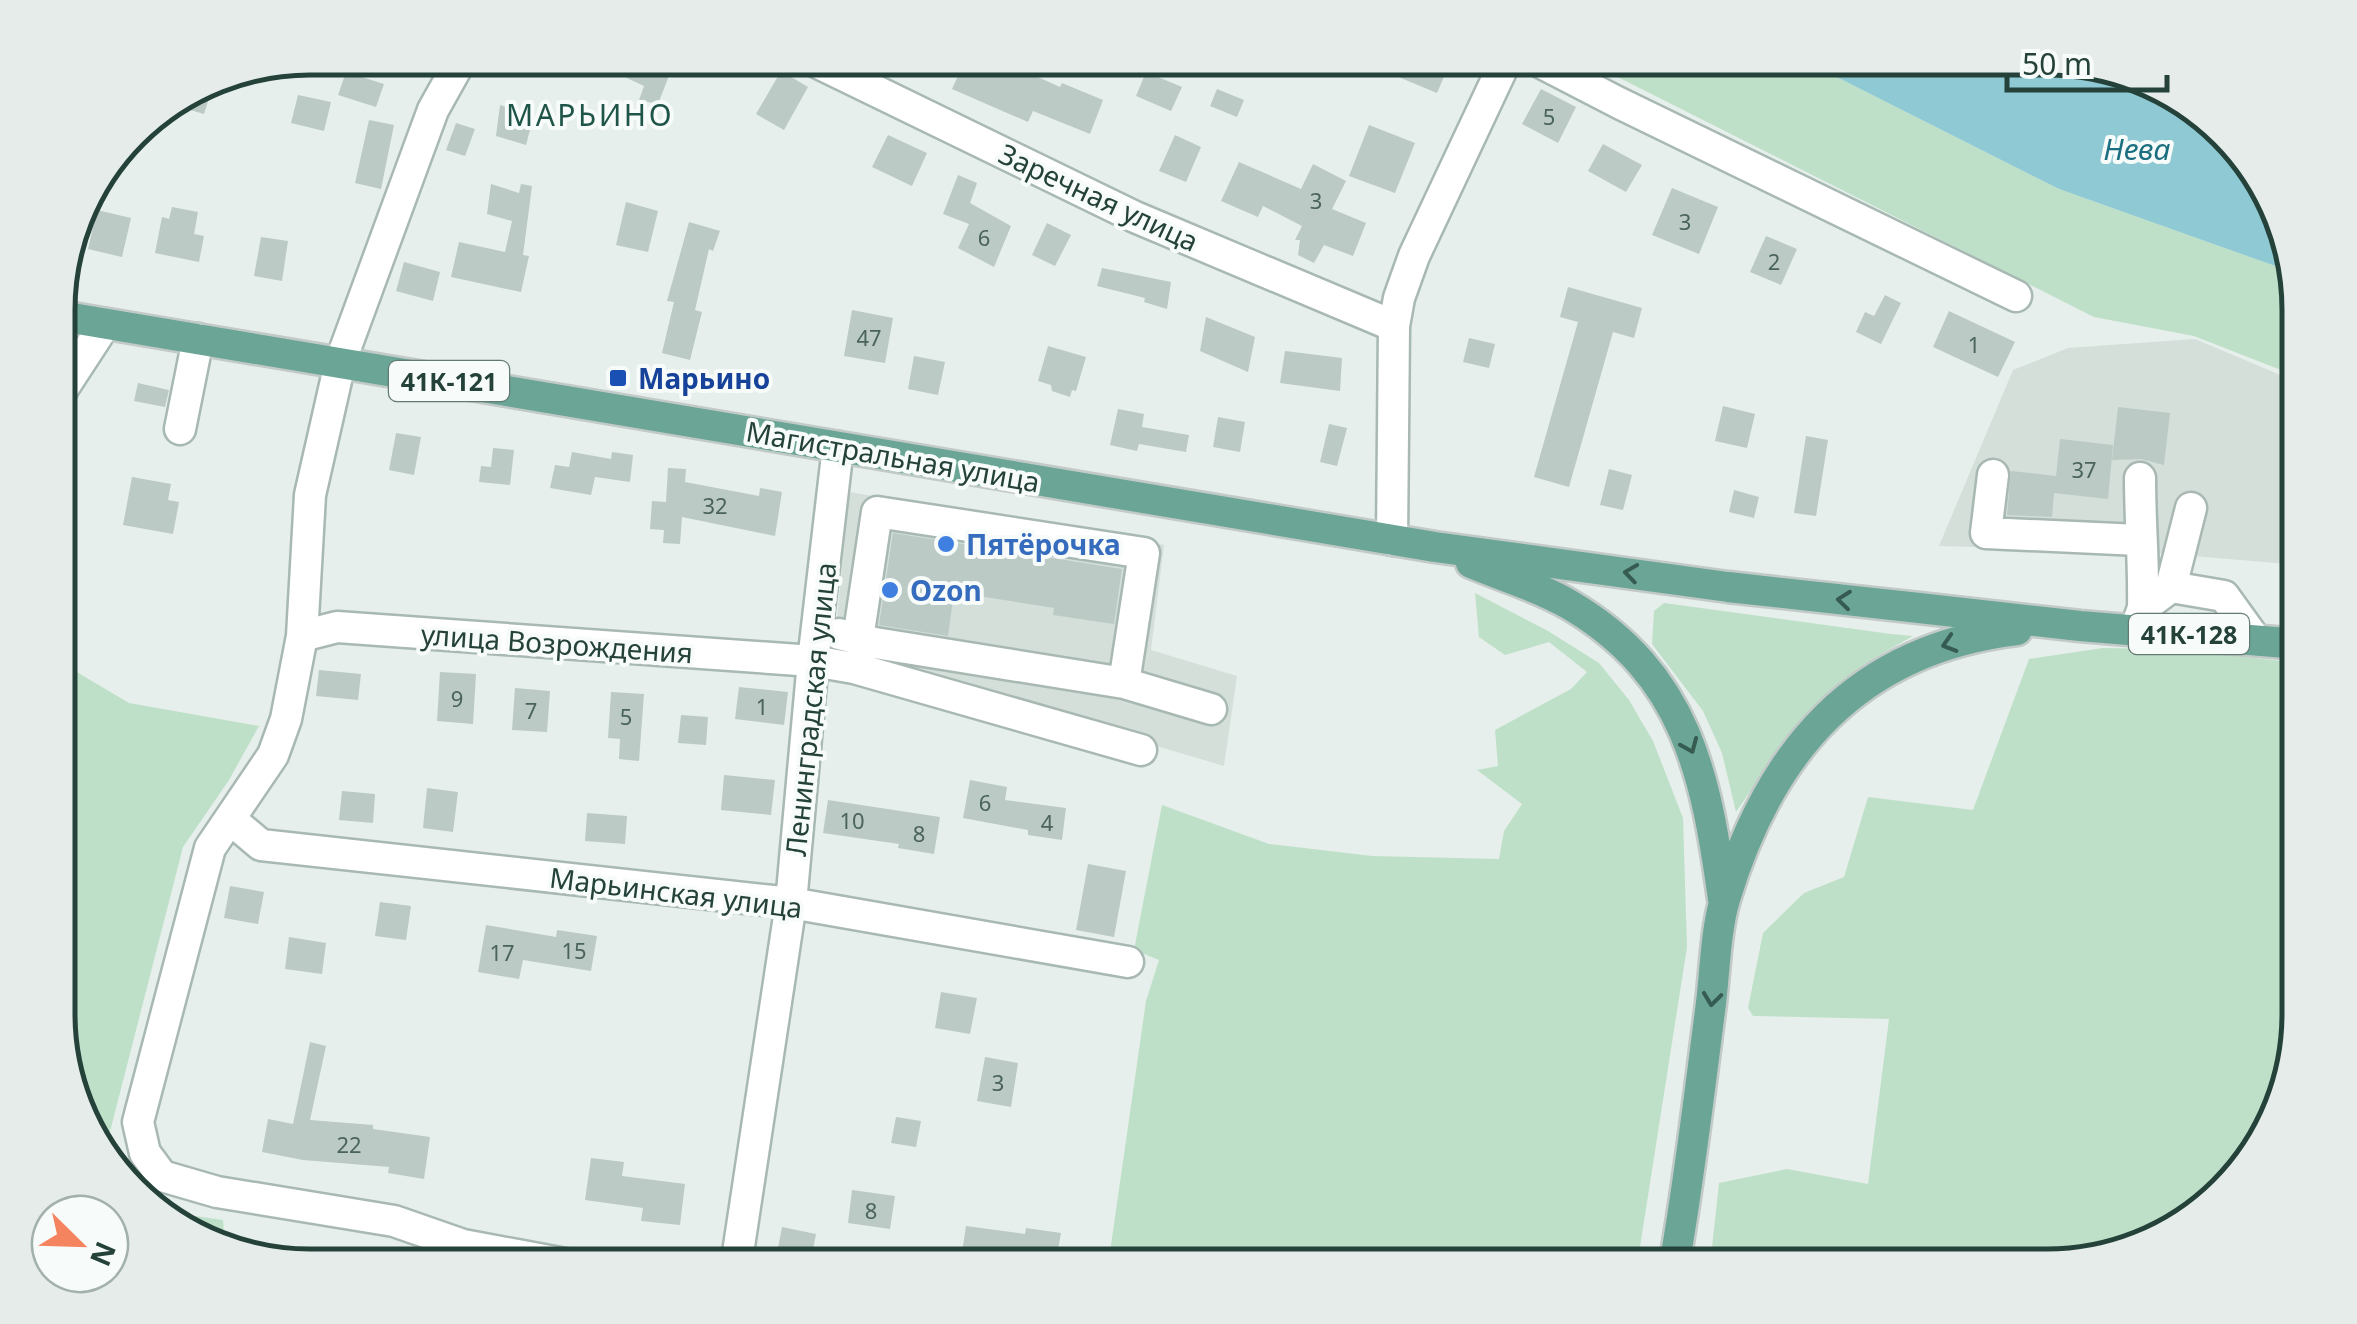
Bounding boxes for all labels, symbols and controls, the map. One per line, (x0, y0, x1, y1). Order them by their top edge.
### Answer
scale bar (2007, 30, 2167, 92)
text: 50 m (2022, 43, 2092, 84)
district label: МАРЬИНО (506, 94, 674, 135)
house number: 5 (1543, 101, 1555, 131)
water label: Нева (2103, 128, 2171, 169)
street label: Заречная улица (993, 134, 1205, 260)
house number: 3 (1310, 185, 1322, 215)
house number: 3 (1679, 206, 1691, 236)
house number: 6 (978, 222, 990, 252)
house number: 2 (1768, 246, 1780, 276)
house number: 47 (856, 322, 882, 352)
house number: 1 (1968, 329, 1980, 359)
place label: Марьино (638, 359, 770, 397)
road number: 41К-121 (389, 361, 509, 401)
marker: Марьино (607, 367, 629, 389)
street label: Магистральная улица (743, 411, 1043, 501)
house number: 37 (2071, 454, 2097, 484)
house number: 32 (702, 490, 728, 520)
place label: Пятёрочка (966, 525, 1121, 563)
marker: Пятёрочка (935, 533, 957, 555)
street label: Ленинградская улица (776, 560, 844, 858)
one-way arrow (1623, 564, 1639, 585)
place label: Ozon (910, 571, 982, 609)
marker: Ozon (879, 579, 901, 601)
one-way arrow (1835, 590, 1851, 611)
road number: 41К-128 (2129, 614, 2249, 654)
street label: улица Возрождения (420, 615, 694, 671)
one-way arrow (1941, 632, 1958, 653)
house number: 9 (451, 683, 463, 713)
house number: 1 (756, 691, 768, 721)
house number: 7 (525, 695, 537, 725)
house number: 5 (620, 701, 632, 731)
one-way arrow (1679, 737, 1699, 754)
house number: 6 (979, 787, 991, 817)
house number: 10 (839, 805, 865, 835)
house number: 4 (1041, 807, 1054, 837)
house number: 8 (913, 818, 925, 848)
street label: Марьинская улица (547, 858, 805, 926)
house number: 15 (561, 935, 587, 965)
house number: 17 (489, 937, 515, 967)
one-way arrow (1702, 990, 1723, 1007)
house number: 3 (992, 1067, 1004, 1097)
house number: 22 (336, 1129, 362, 1159)
north arrow (30, 1194, 130, 1294)
house number: 8 (865, 1195, 877, 1225)
text: N (82, 1236, 126, 1272)

